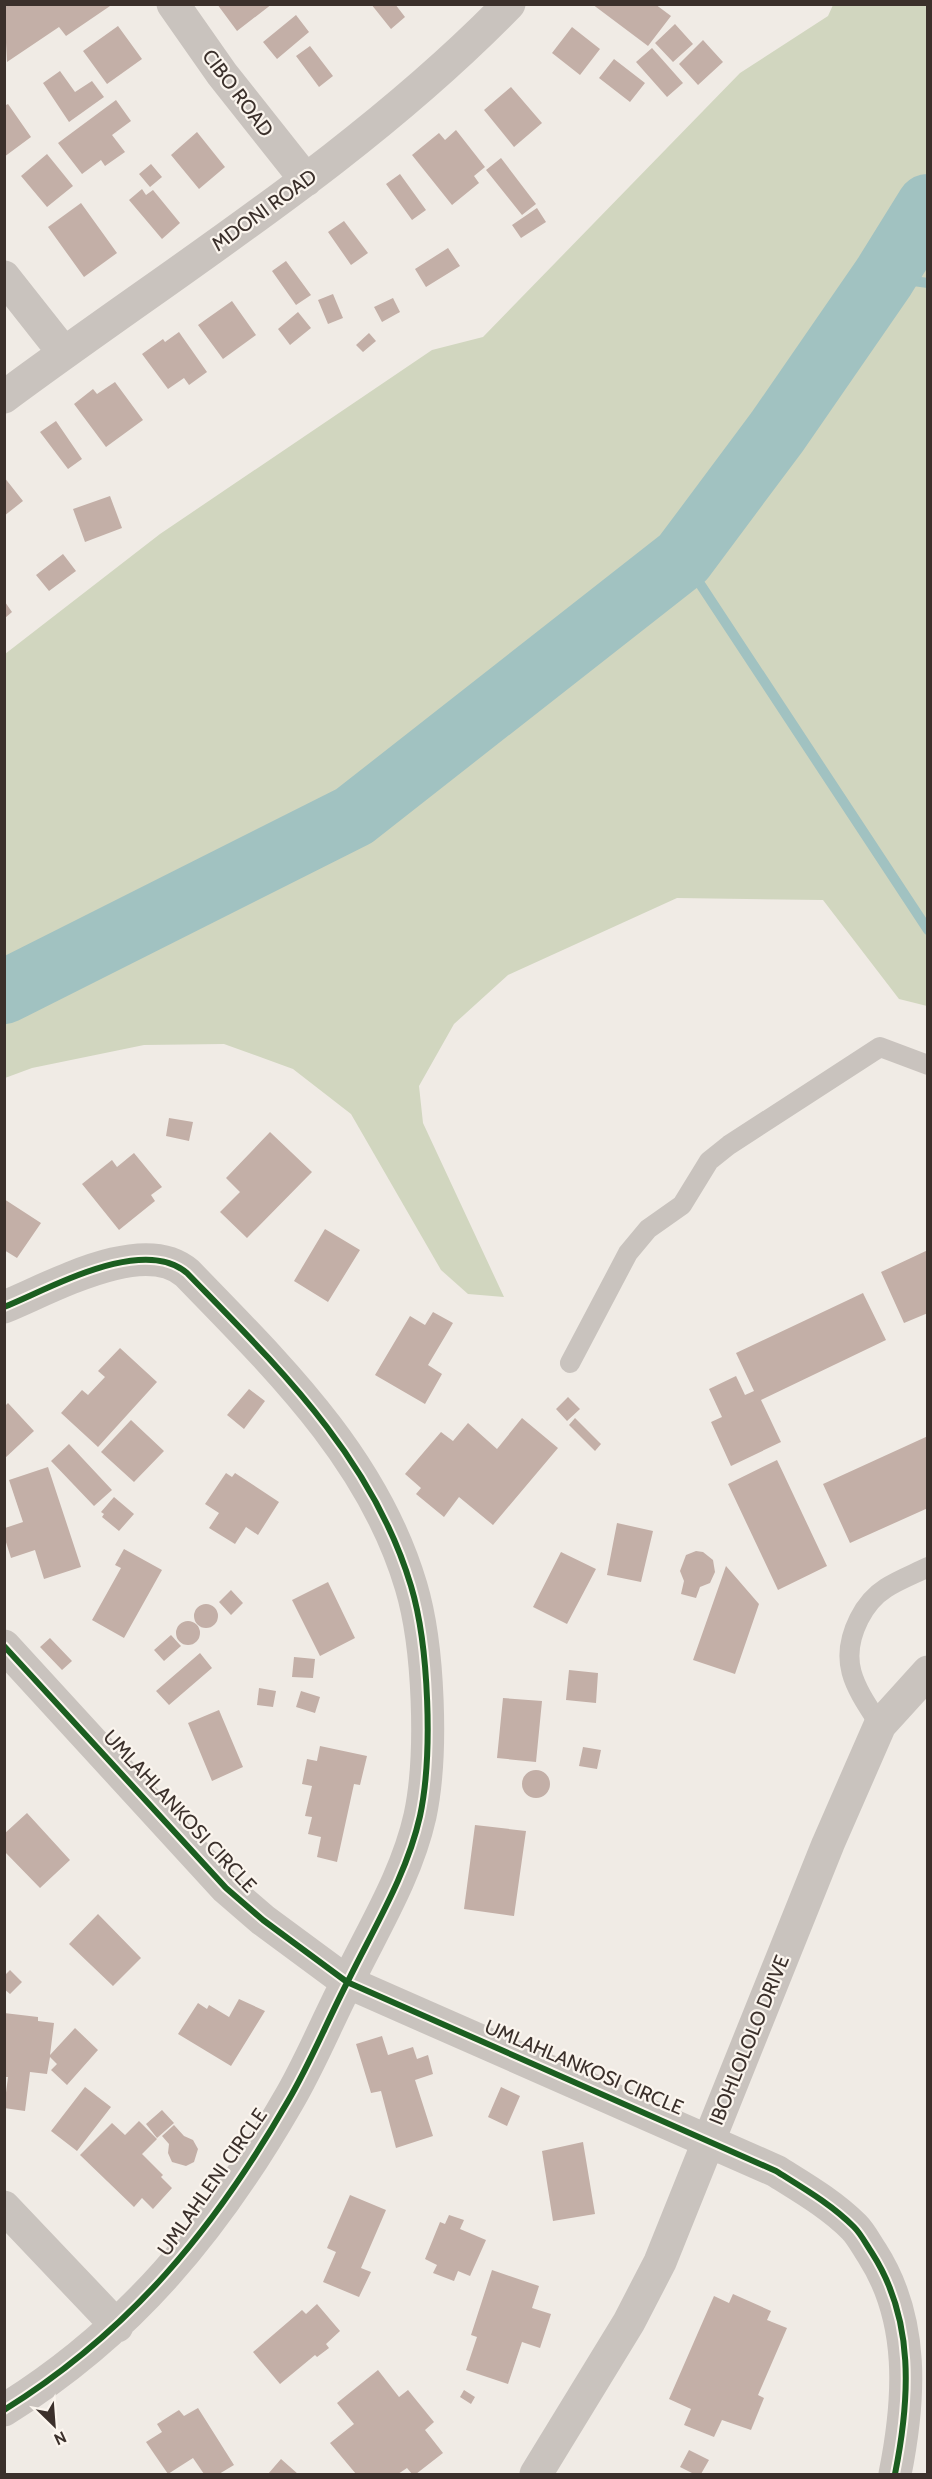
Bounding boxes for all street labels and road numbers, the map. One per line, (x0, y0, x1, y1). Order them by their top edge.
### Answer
street label: CIBO ROAD (197, 44, 279, 142)
street label: MDONI ROAD (207, 164, 321, 256)
street label: UMLAHLANKOSI CIRCLE (98, 1725, 262, 1897)
street label: IBOHLOLOLO DRIVE (704, 1952, 794, 2128)
street label: UMLAHLANKOSI CIRCLE (481, 2014, 687, 2120)
street label: UMLAHLENI CIRCLE (152, 2104, 272, 2260)

